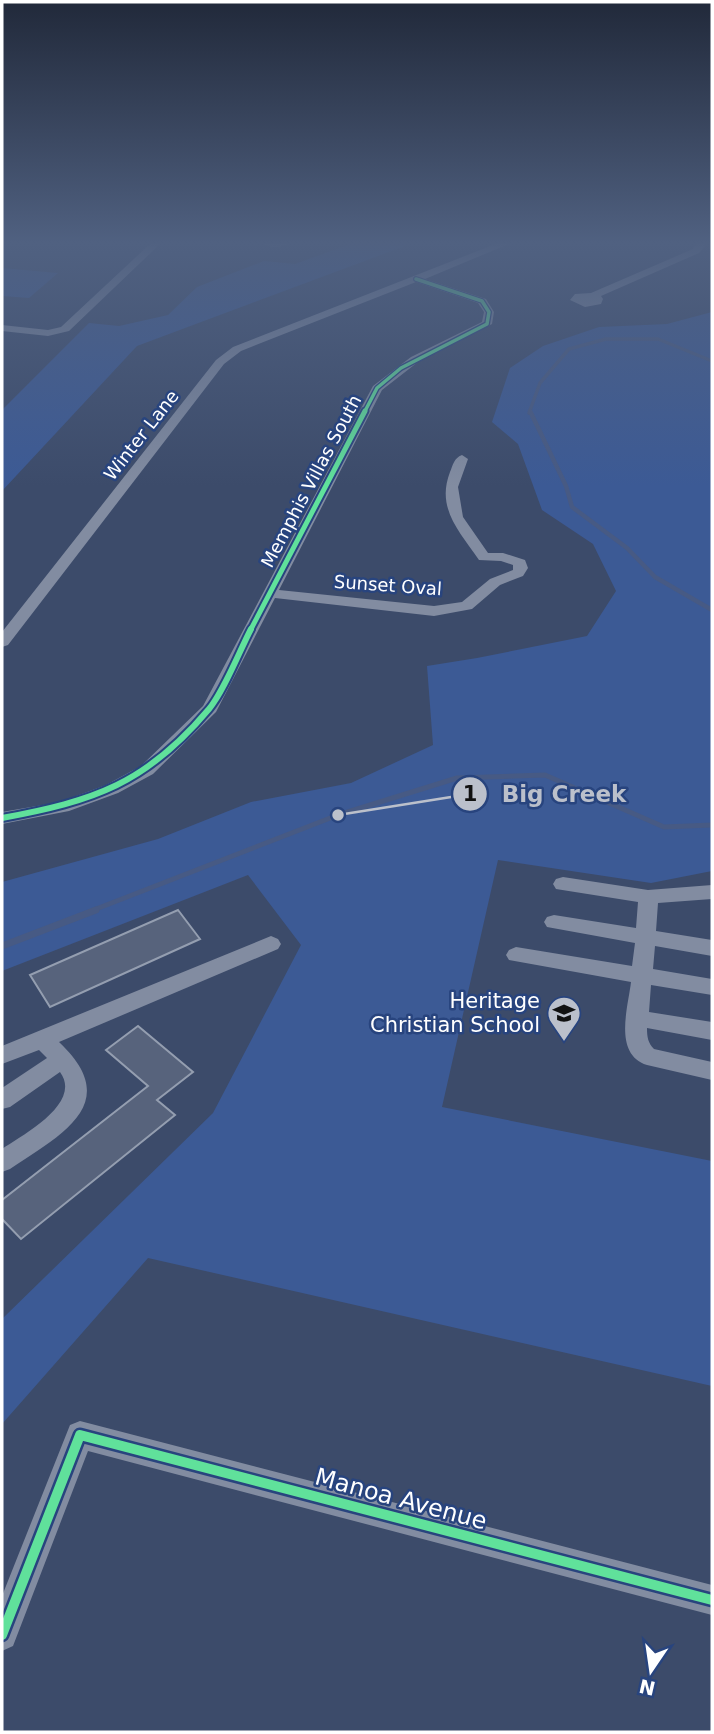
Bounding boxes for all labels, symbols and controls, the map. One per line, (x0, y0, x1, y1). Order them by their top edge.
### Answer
street label: Winter Lane (99, 386, 183, 484)
street label: Memphis Villas South (257, 391, 365, 571)
street label: Sunset Oval (333, 571, 443, 599)
callout: Big Creek (452, 772, 640, 816)
text: Big Creek (502, 781, 627, 807)
text: 1 (463, 782, 477, 806)
place label: Heritage Christian School (370, 989, 540, 1037)
school or university icon: Heritage Christian School (545, 994, 583, 1043)
street label: Manoa Avenue (312, 1463, 490, 1535)
north arrow (616, 1636, 686, 1706)
text: N (637, 1675, 657, 1700)

